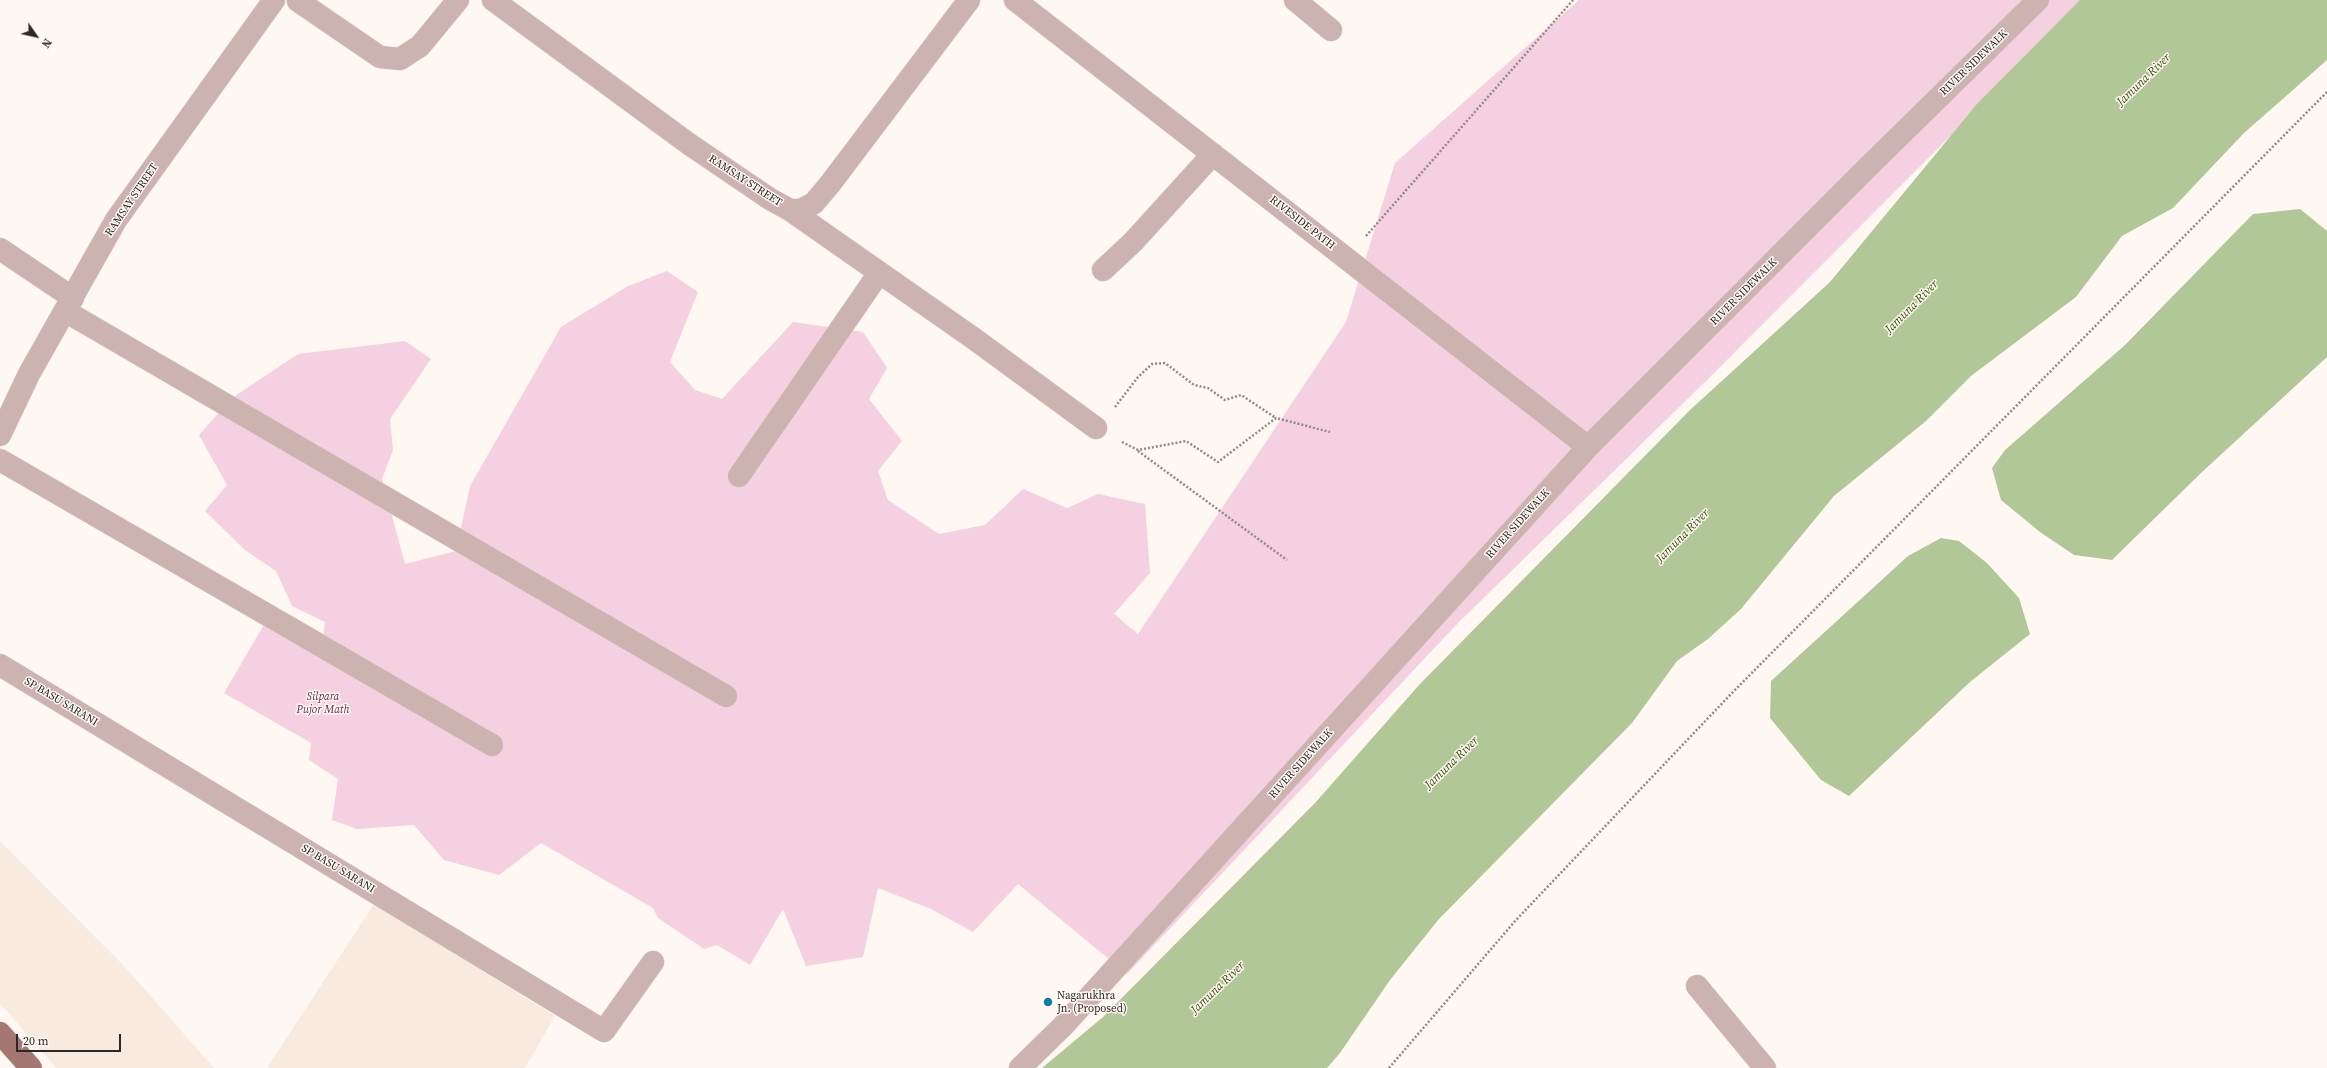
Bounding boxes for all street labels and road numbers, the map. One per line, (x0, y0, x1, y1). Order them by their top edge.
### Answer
street label: RIVER SIDEWALK (1937, 27, 2011, 99)
street label: RAMSAY STREET (706, 152, 784, 210)
street label: RAMSAY STREET (103, 161, 161, 239)
street label: RIVESIDE PATH (1267, 193, 1337, 253)
street label: RIVER SIDEWALK (1708, 256, 1780, 328)
street label: RIVER SIDEWALK (1483, 487, 1553, 561)
street label: SP BASU SARANI (22, 675, 100, 729)
street label: RIVER SIDEWALK (1266, 727, 1336, 801)
street label: SP BASU SARANI (299, 842, 377, 896)

